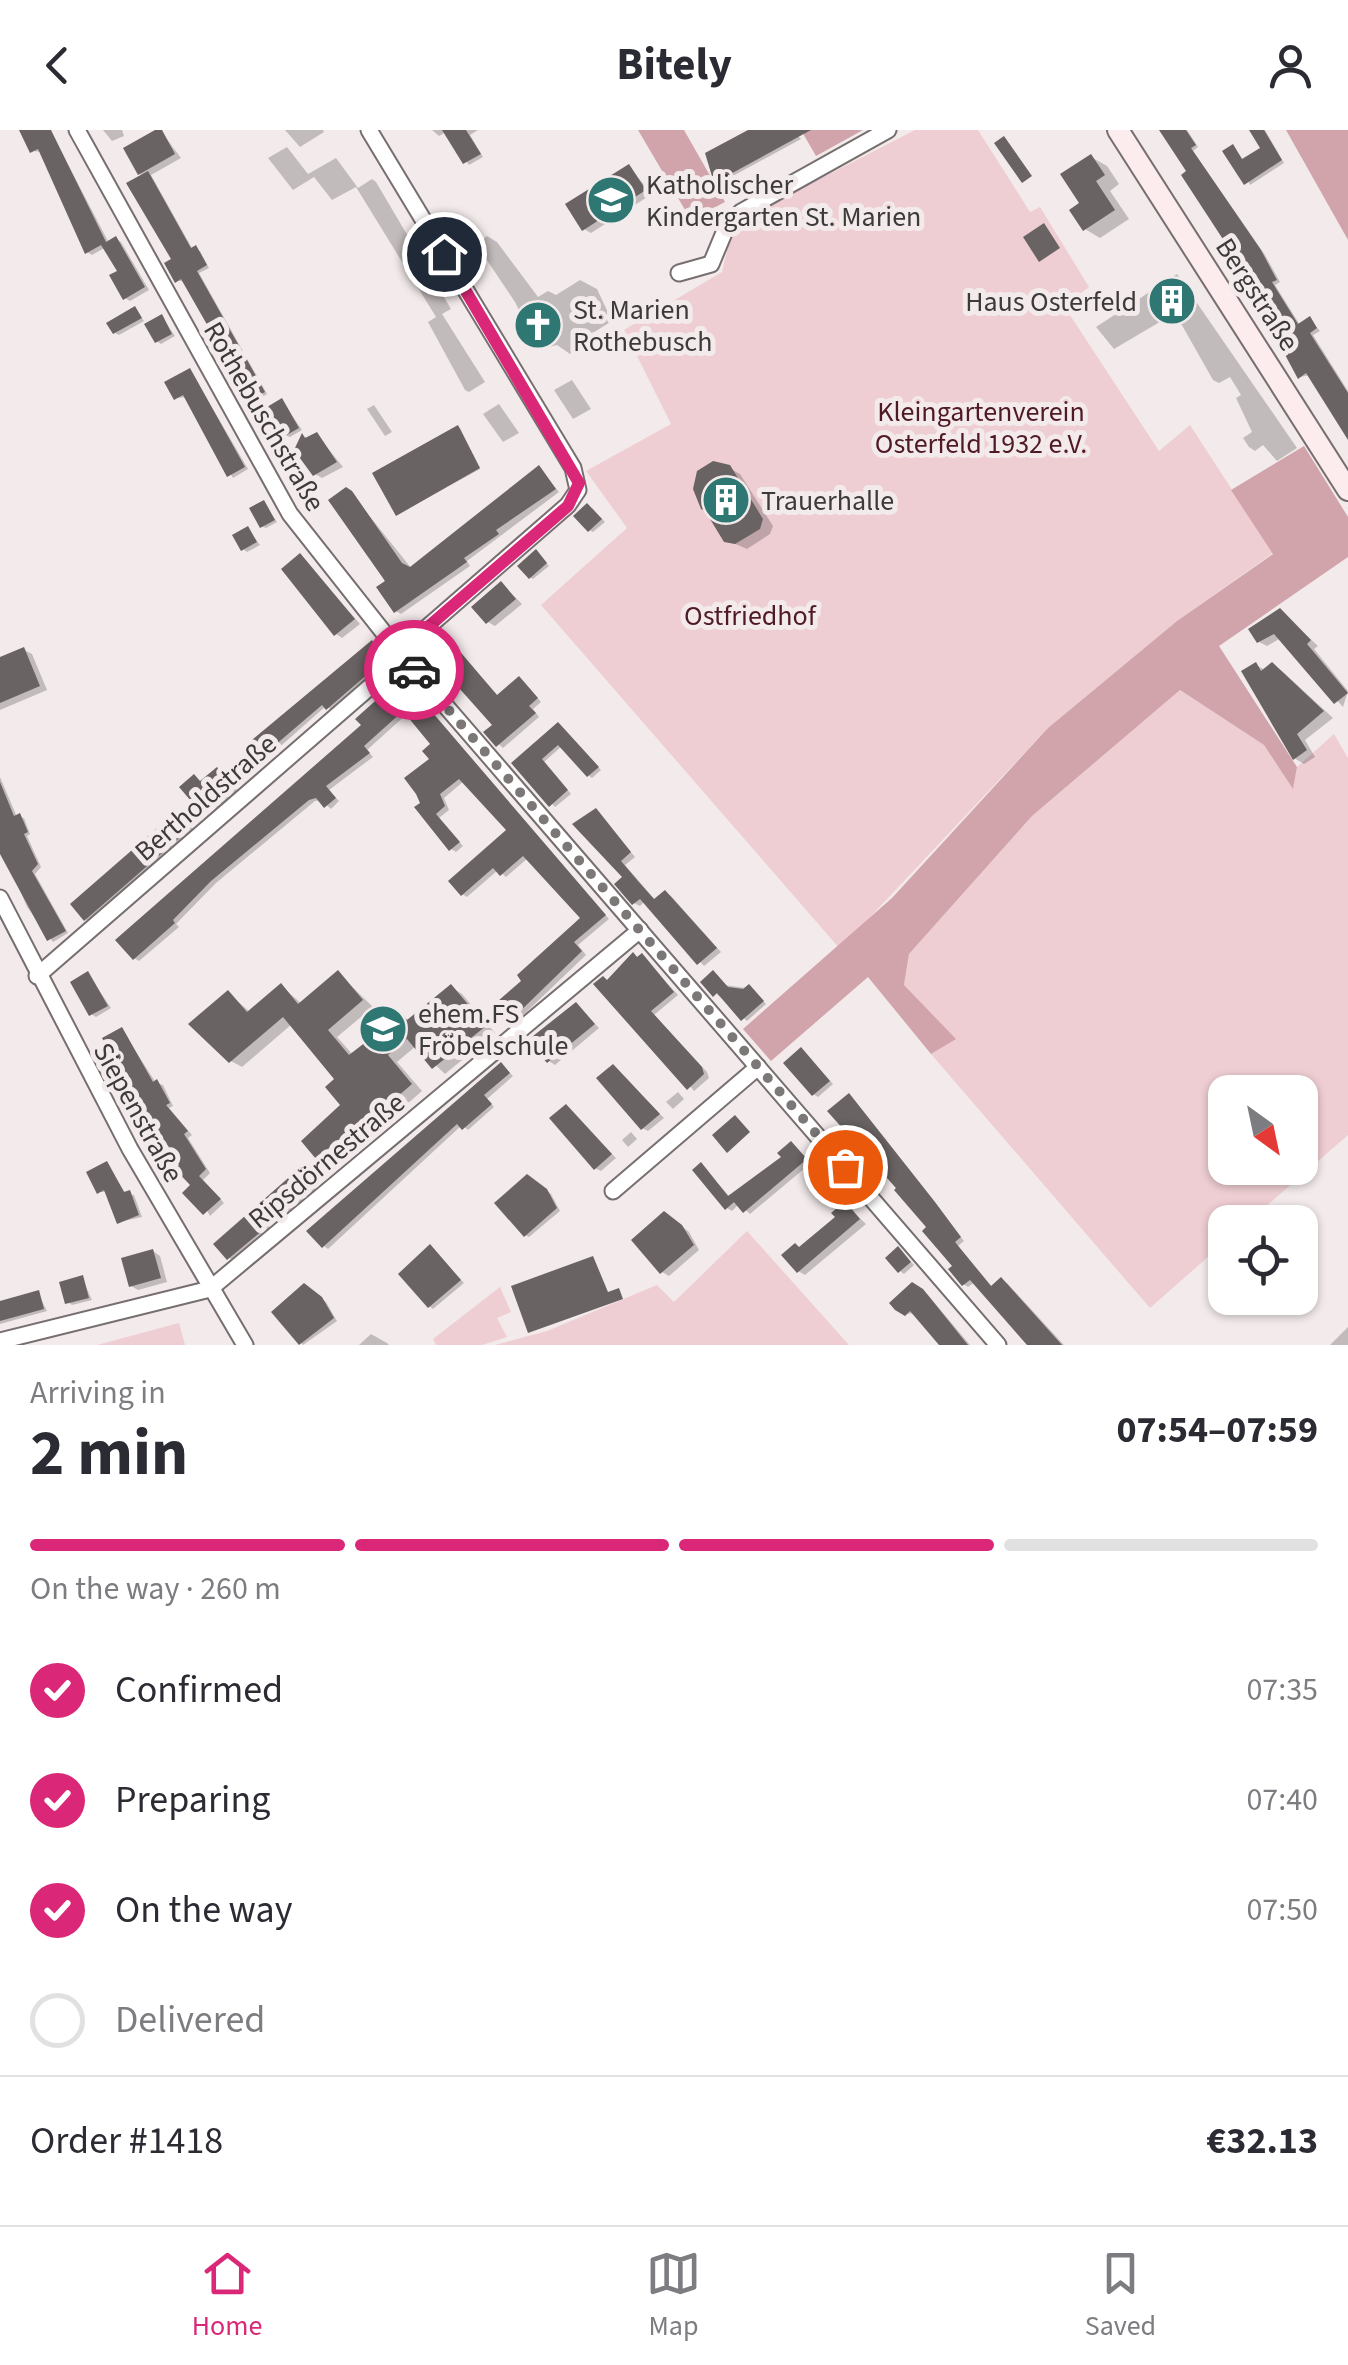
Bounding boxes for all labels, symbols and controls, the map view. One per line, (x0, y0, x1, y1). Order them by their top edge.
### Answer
text: Bitely (616, 33, 732, 97)
icon: back (30, 38, 85, 93)
icon: person (1263, 38, 1318, 93)
place label: Katholischer Kindergarten St. Marien (646, 165, 921, 237)
school or university icon: Katholischer Kindergarten St. Marien (585, 174, 637, 226)
pin (402, 212, 487, 297)
icon: home (417, 227, 472, 282)
street label: Bergstraße (1206, 230, 1309, 359)
building icon: Haus Osterfeld (1146, 275, 1198, 327)
place label: Haus Osterfeld (965, 282, 1137, 322)
place label: St. Marien Rothebusch (573, 290, 712, 362)
church icon: St. Marien Rothebusch (512, 299, 564, 351)
street label: Rothebuschstraße (194, 314, 335, 519)
park label: Kleingartenverein Osterfeld 1932 e.V. (875, 392, 1087, 464)
building icon: Trauerhalle (700, 474, 752, 526)
place label: Trauerhalle (761, 481, 894, 521)
park label: Ostfriedhof (684, 596, 817, 636)
courier (364, 620, 464, 720)
icon: car (387, 643, 442, 698)
street label: Bertholdstraße (126, 725, 285, 871)
place label: ehem.FS Fröbelschule (418, 994, 568, 1066)
school or university icon: ehem.FS Fröbelschule (357, 1003, 409, 1055)
street label: Siepenstraße (83, 1035, 193, 1190)
north arrow (1208, 1075, 1318, 1185)
map controls (1208, 1075, 1318, 1315)
street label: Ripsdörnestraße (240, 1083, 414, 1238)
pin (803, 1125, 888, 1210)
icon: bag (818, 1140, 873, 1195)
button: locate (1208, 1205, 1318, 1315)
text: Arriving in (30, 1370, 166, 1416)
text: 07:54–07:59 (1116, 1403, 1318, 1457)
text: 2 min (30, 1407, 188, 1500)
text: On the way · 260 m (30, 1566, 281, 1612)
icon: check (30, 1663, 85, 1718)
text: Confirmed (115, 1663, 283, 1717)
text: 07:35 (1246, 1667, 1318, 1713)
icon: check (30, 1773, 85, 1828)
text: Preparing (115, 1773, 270, 1827)
text: 07:40 (1246, 1777, 1318, 1823)
icon: check (30, 1883, 85, 1938)
text: On the way (115, 1883, 292, 1937)
text: 07:50 (1246, 1887, 1318, 1933)
text: Delivered (115, 1993, 265, 2047)
text: Order #1418 (30, 2114, 223, 2168)
text: €32.13 (1206, 2114, 1318, 2168)
tab: Home (192, 2246, 262, 2346)
tab: Map (646, 2246, 701, 2346)
tab: Saved (1085, 2246, 1156, 2346)

